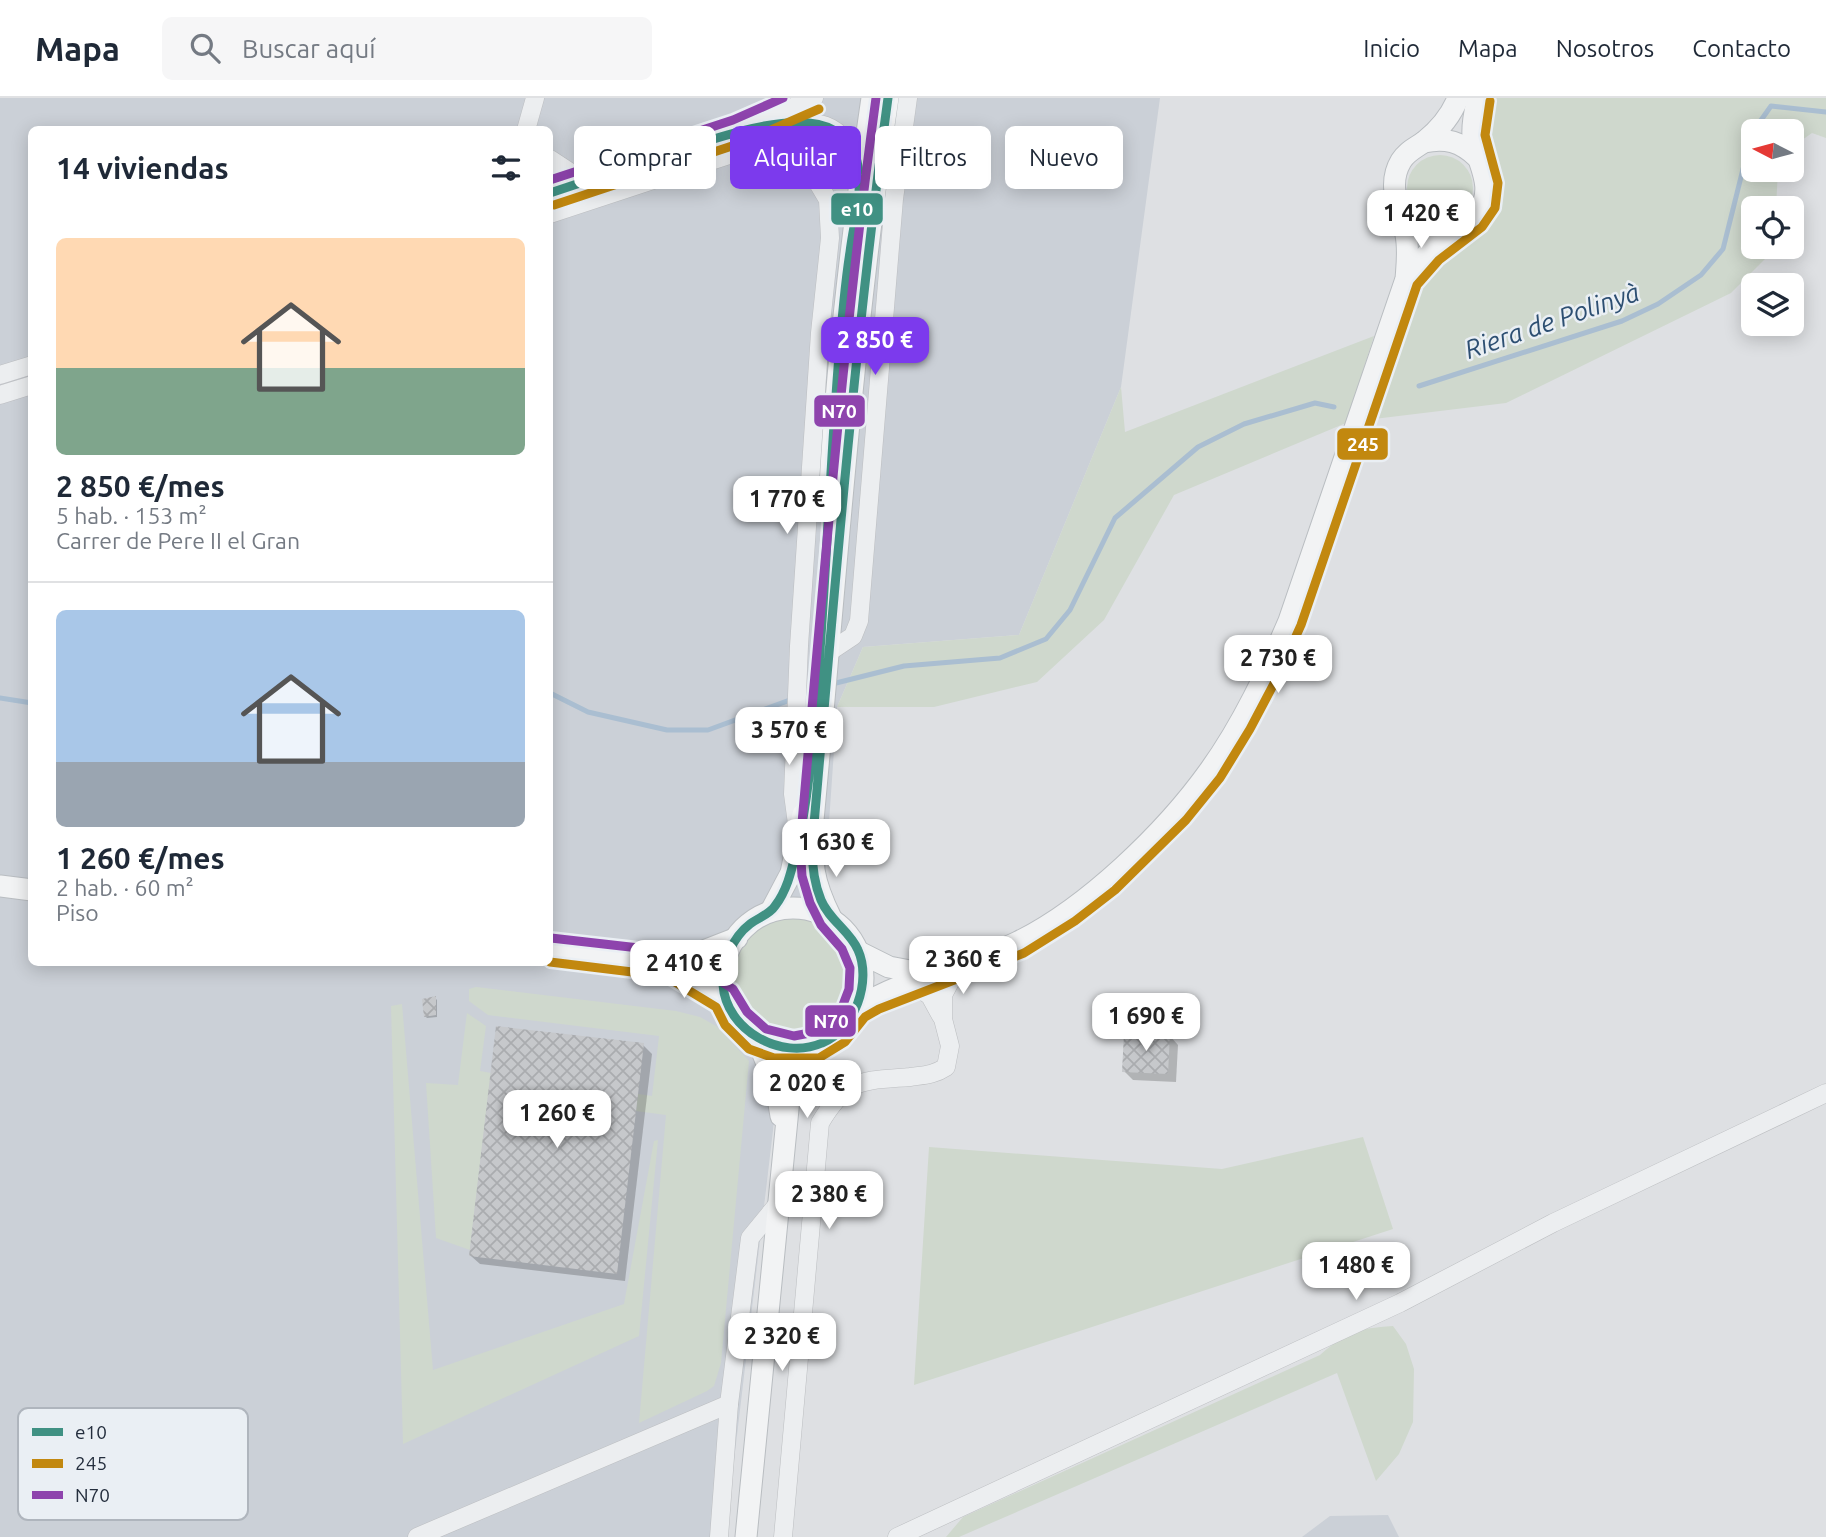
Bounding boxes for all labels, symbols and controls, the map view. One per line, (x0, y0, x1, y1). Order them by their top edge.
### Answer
search box (162, 17, 652, 80)
icon: search (186, 29, 224, 67)
text: Mapa (35, 30, 120, 67)
text: Buscar aquí (242, 34, 376, 63)
text: Inicio (1363, 35, 1420, 62)
text: Mapa (1458, 35, 1518, 62)
text: Nosotros (1556, 35, 1654, 62)
text: Contacto (1692, 35, 1791, 62)
north arrow (1741, 119, 1804, 182)
map controls (1741, 119, 1804, 336)
chip: Comprar (574, 126, 716, 189)
chip: Alquilar (730, 126, 861, 189)
chip: Filtros (875, 126, 991, 189)
chip: Nuevo (1005, 126, 1123, 189)
icon: filters (487, 149, 525, 187)
text: 14 viviendas (56, 151, 229, 185)
pin: 1 420 € (1356, 190, 1486, 250)
line badge: e10 (830, 192, 884, 226)
button: locate (1741, 196, 1804, 259)
text: e10 (841, 198, 873, 220)
text: 1 420 € (1383, 200, 1459, 225)
button: layers (1741, 273, 1804, 336)
water label: Riera de Polinyà (1461, 277, 1643, 364)
icon: home (228, 284, 354, 410)
pin: 2 850 € (810, 317, 940, 377)
text: 2 850 € (837, 327, 913, 352)
line badge: N70 (813, 394, 866, 428)
text: N70 (821, 400, 857, 422)
line badge: 245 (1336, 427, 1389, 461)
text: 245 (1347, 433, 1379, 455)
text: 2 850 €/mes (56, 469, 225, 503)
pin: 1 770 € (722, 476, 852, 536)
text: 1 770 € (749, 486, 825, 511)
text: 5 hab. · 153 m² (56, 503, 207, 528)
text: Carrer de Pere II el Gran (56, 528, 300, 553)
pin: 2 730 € (1213, 636, 1343, 695)
text: 2 730 € (1240, 645, 1316, 670)
icon: home (228, 656, 354, 782)
pin: 3 570 € (724, 708, 854, 767)
text: 3 570 € (751, 717, 827, 742)
pin: 1 630 € (771, 820, 901, 879)
text: 1 630 € (798, 829, 874, 854)
text: 1 260 €/mes (56, 841, 225, 875)
text: 2 hab. · 60 m² (56, 875, 194, 900)
text: Piso (56, 900, 99, 925)
pin: 2 360 € (898, 936, 1028, 996)
pin: 2 410 € (619, 940, 749, 1000)
text: 2 360 € (925, 946, 1001, 971)
text: 2 410 € (646, 950, 722, 975)
pin: 1 690 € (1081, 993, 1211, 1053)
text: 1 690 € (1108, 1003, 1184, 1028)
line badge: N70 (804, 1004, 857, 1038)
text: N70 (813, 1010, 849, 1032)
pin: 2 020 € (742, 1060, 872, 1120)
text: 2 020 € (769, 1070, 845, 1095)
pin: 1 260 € (492, 1090, 622, 1150)
text: 1 260 € (519, 1100, 595, 1125)
pin: 2 380 € (764, 1172, 894, 1231)
text: 2 380 € (791, 1181, 867, 1206)
pin: 1 480 € (1291, 1242, 1421, 1302)
text: 1 480 € (1318, 1252, 1394, 1277)
pin: 2 320 € (717, 1314, 847, 1373)
text: 2 320 € (744, 1323, 820, 1348)
legend (18, 1408, 248, 1520)
text: e10 (75, 1421, 107, 1443)
text: 245 (75, 1452, 107, 1474)
text: N70 (75, 1484, 110, 1506)

